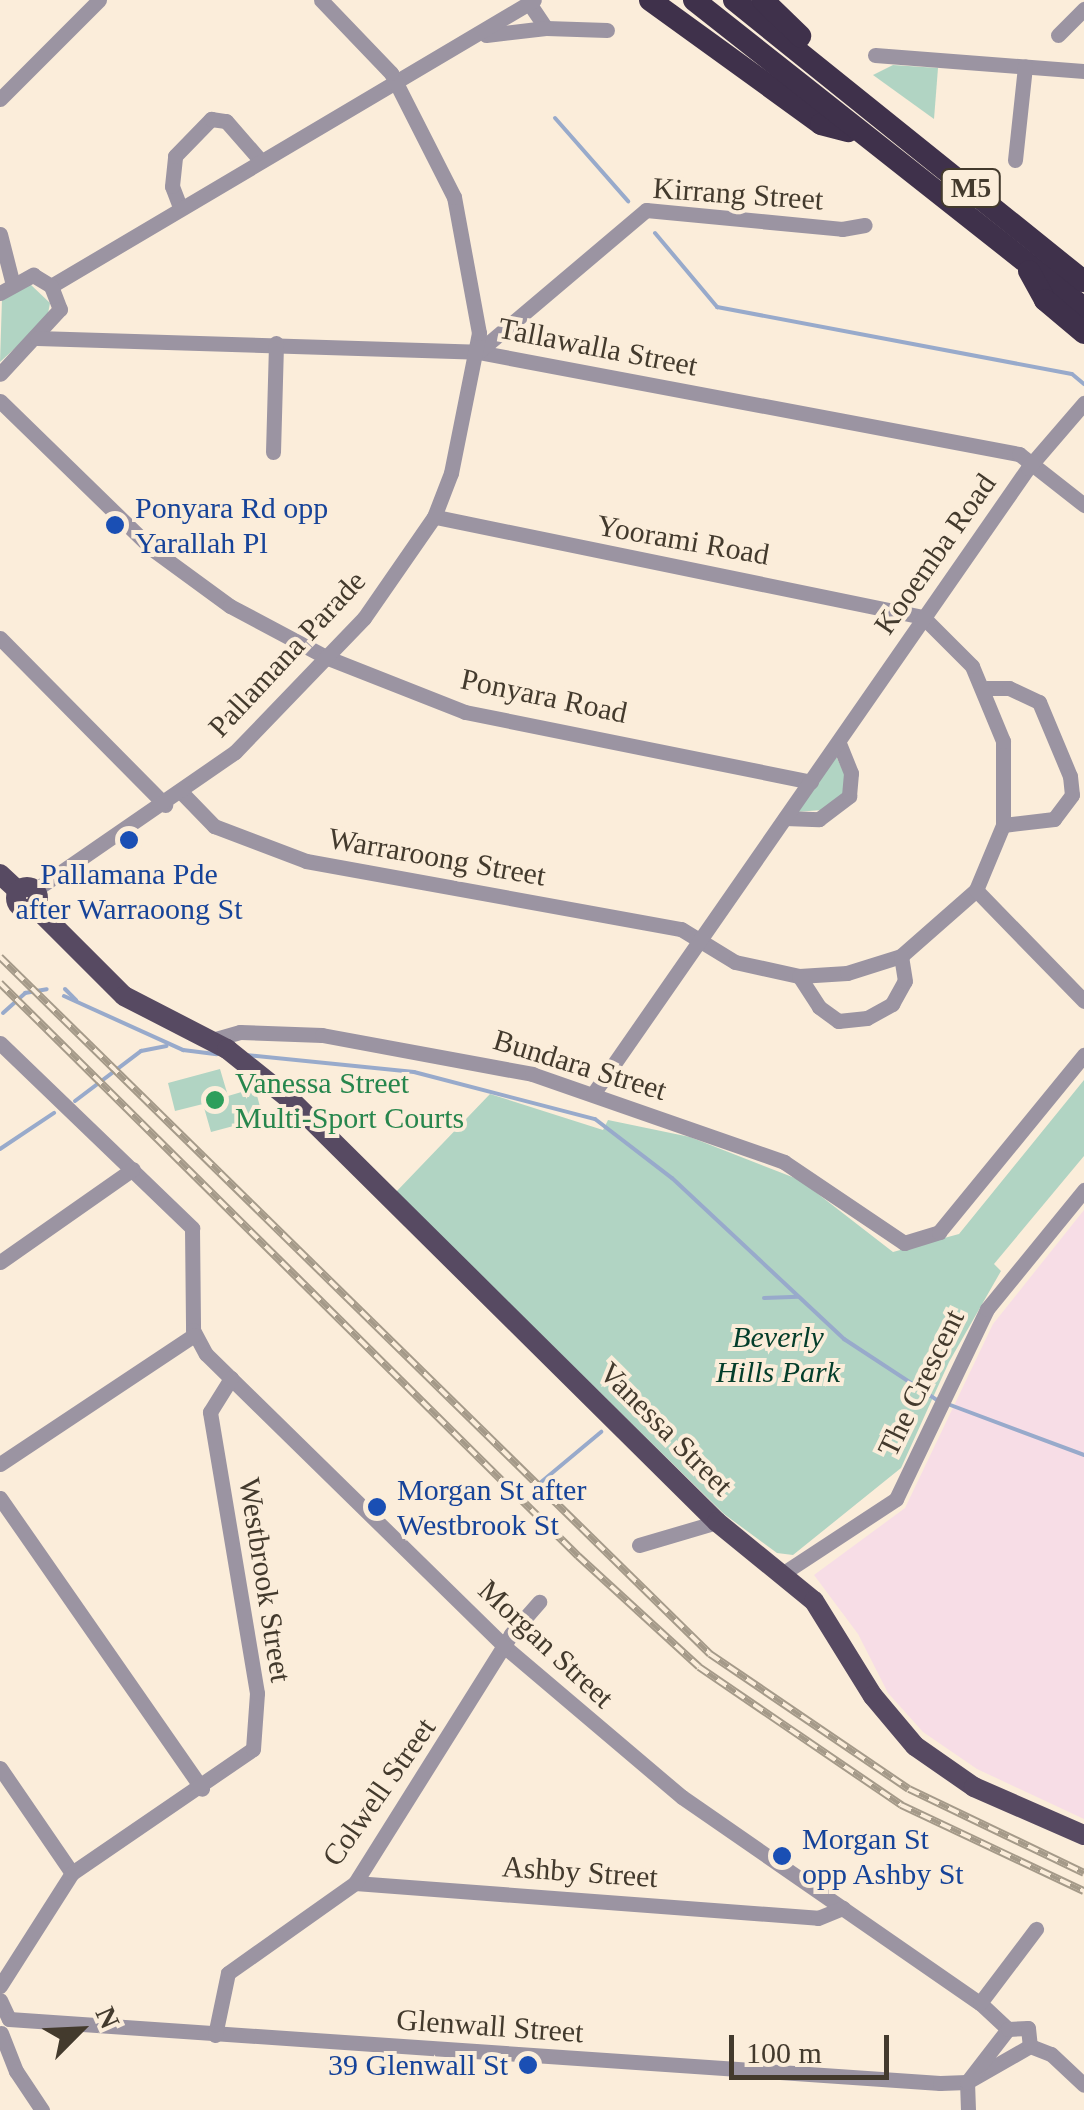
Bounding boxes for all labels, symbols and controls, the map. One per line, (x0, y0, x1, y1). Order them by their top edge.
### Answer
road number: M5 (938, 165, 1004, 211)
street label: Kirrang Street (652, 170, 824, 218)
street label: Tallawalla Street (495, 310, 701, 384)
street label: Kooemba Road (866, 467, 1004, 641)
place label: Ponyara Rd opp Yarallah Pl (135, 490, 328, 560)
street label: Yoorami Road (594, 507, 772, 573)
marker: Ponyara Rd opp Yarallah Pl (104, 514, 126, 536)
street label: Pallamana Parade (201, 563, 373, 745)
street label: Ponyara Road (458, 661, 630, 731)
street label: Warraroong Street (326, 820, 548, 894)
marker: Pallamana Pde after Warraoong St (118, 829, 140, 851)
place label: Pallamana Pde after Warraoong St (15, 856, 243, 926)
street label: Bundara Street (489, 1022, 671, 1108)
place label: Vanessa Street Multi-Sport Courts (235, 1065, 464, 1136)
marker: Vanessa Street Multi-Sport Courts (204, 1089, 226, 1111)
street label: The Crescent (870, 1304, 972, 1462)
park label: Beverly Hills Park (716, 1319, 840, 1390)
street label: Vanessa Street (592, 1355, 740, 1503)
place label: Morgan St after Westbrook St (397, 1472, 586, 1542)
street label: Westbrook Street (231, 1475, 299, 1685)
marker: Morgan St after Westbrook St (366, 1496, 388, 1518)
street label: Morgan Street (471, 1572, 621, 1716)
street label: Colwell Street (315, 1711, 443, 1873)
place label: Morgan St opp Ashby St (802, 1821, 965, 1892)
marker: Morgan St opp Ashby St (771, 1845, 793, 1867)
street label: Ashby Street (501, 1849, 659, 1895)
north arrow (30, 1980, 130, 2080)
text: N (90, 2002, 126, 2033)
street label: Glenwall Street (395, 2002, 585, 2050)
scale bar (734, 2015, 894, 2077)
text: 100 m (746, 2036, 822, 2069)
place label: 39 Glenwall St (328, 2047, 508, 2083)
marker: 39 Glenwall St (517, 2054, 539, 2076)

